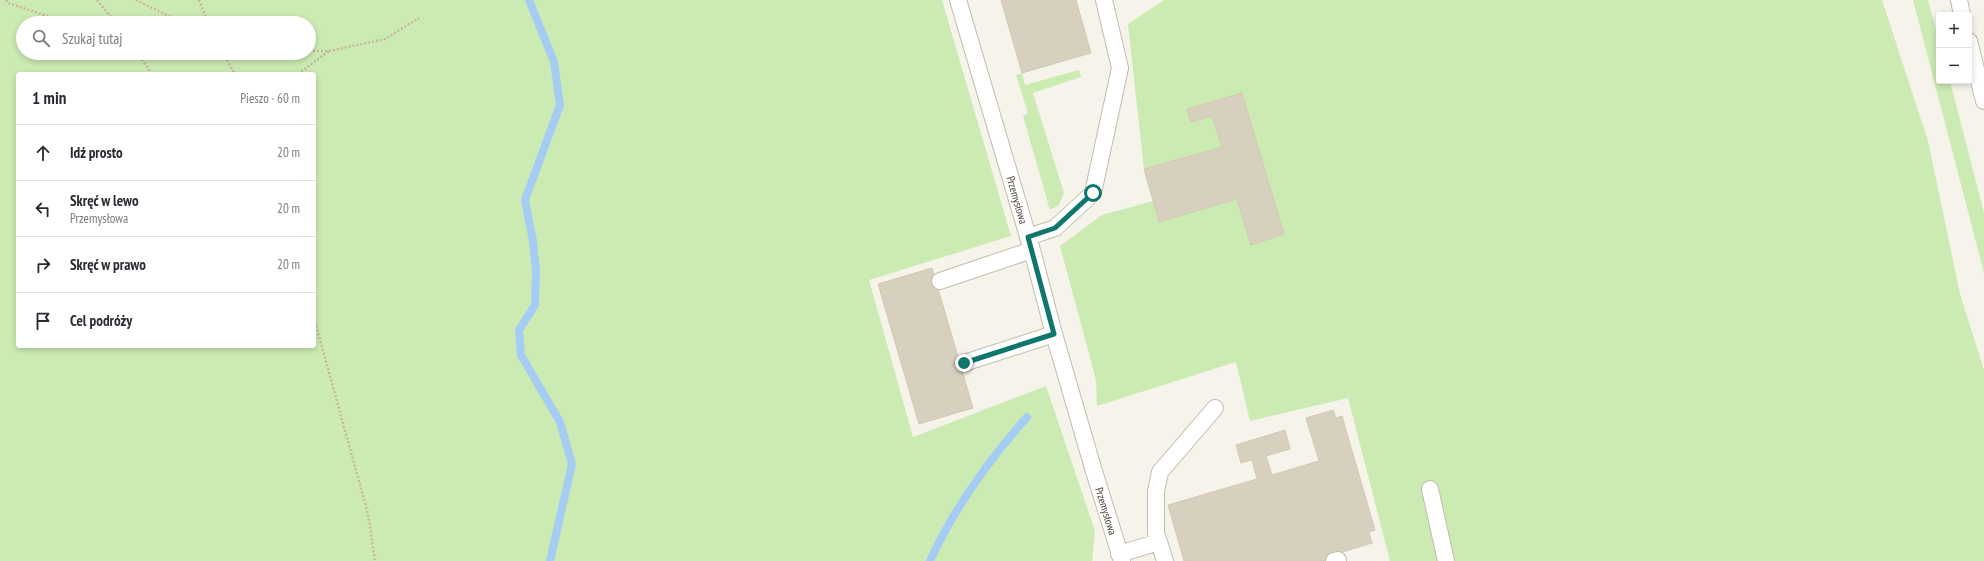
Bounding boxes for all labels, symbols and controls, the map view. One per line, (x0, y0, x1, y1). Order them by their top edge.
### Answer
map controls (1936, 12, 1972, 84)
button: + (1936, 12, 1972, 48)
search box (16, 16, 316, 60)
icon: search (30, 27, 52, 49)
text: Szukaj tutaj (62, 29, 123, 48)
button: − (1936, 48, 1972, 84)
text: 1 min (32, 87, 66, 109)
text: Pieszo · 60 m (240, 90, 300, 107)
icon: ahead (32, 142, 54, 164)
text: Idź prosto (70, 143, 123, 162)
text: 20 m (277, 144, 300, 161)
street label: Przemysłowa (1003, 174, 1031, 226)
route start (1084, 184, 1102, 202)
text: Skręć w lewo (70, 191, 139, 210)
icon: left (32, 198, 54, 220)
text: 20 m (277, 200, 300, 217)
text: Przemysłowa (70, 210, 128, 227)
icon: right (32, 254, 54, 276)
text: Skręć w prawo (70, 255, 146, 274)
text: 20 m (277, 256, 300, 273)
icon: arrive (32, 310, 54, 332)
text: Cel podróży (70, 311, 132, 330)
route end (955, 354, 973, 372)
street label: Przemysłowa (1092, 485, 1120, 537)

